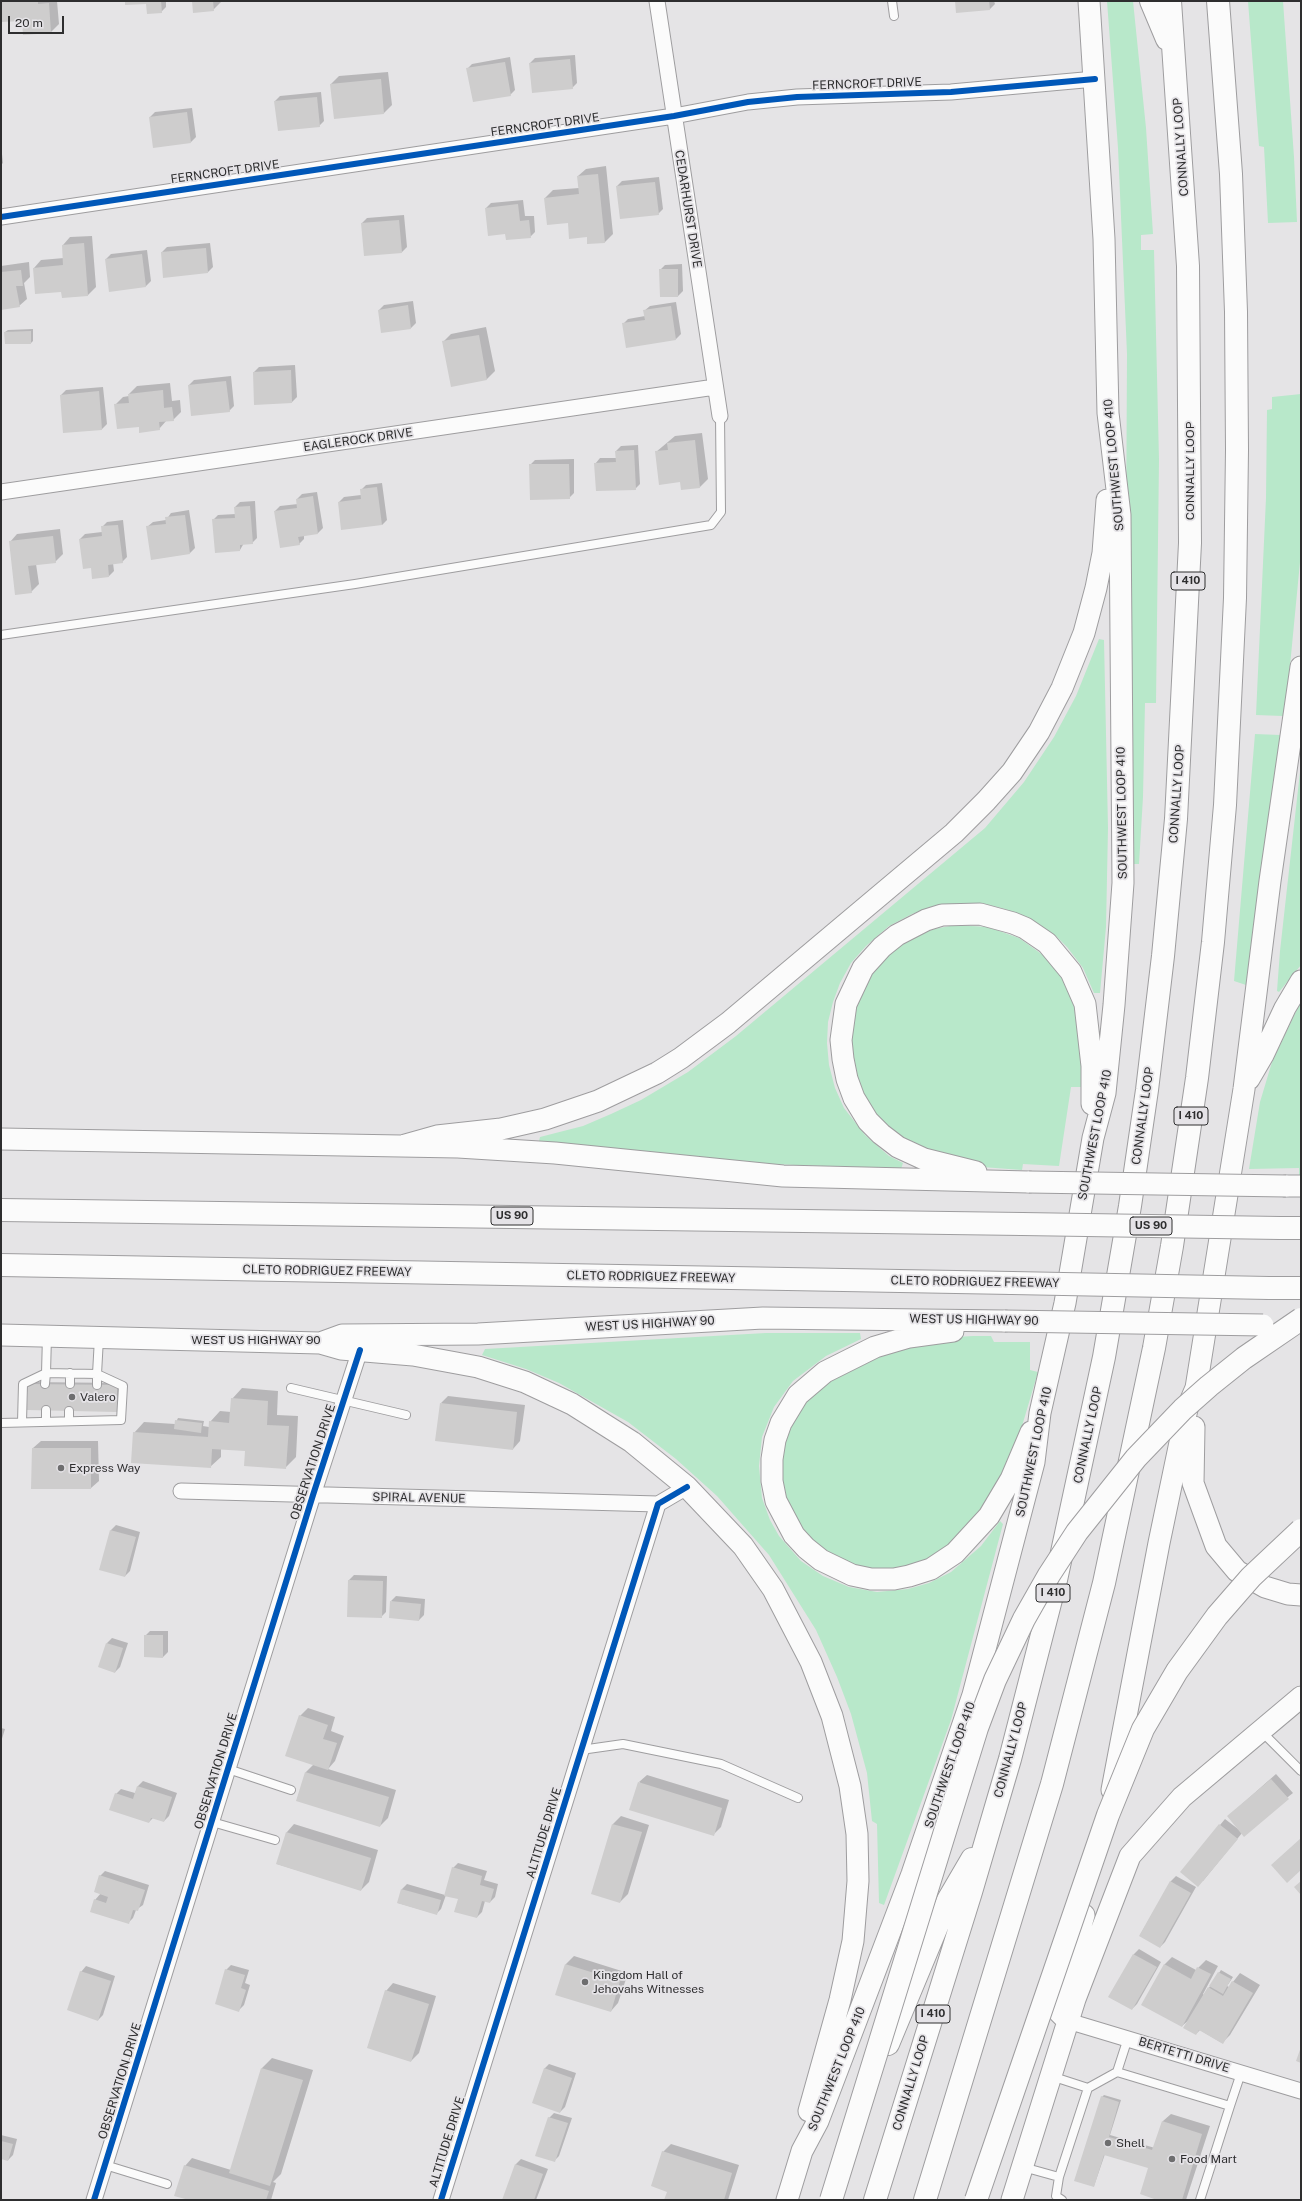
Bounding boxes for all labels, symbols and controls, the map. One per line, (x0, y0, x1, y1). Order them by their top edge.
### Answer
scale bar (10, 8, 66, 34)
text: 20 m (15, 16, 43, 30)
street label: FERNCROFT DRIVE (812, 75, 922, 93)
street label: CONNALLY LOOP (1170, 97, 1192, 197)
street label: FERNCROFT DRIVE (490, 110, 600, 140)
street label: CEDARHURST DRIVE (672, 149, 704, 269)
street label: FERNCROFT DRIVE (170, 157, 280, 187)
street label: SOUTHWEST LOOP 410 (1101, 398, 1127, 532)
street label: CONNALLY LOOP (1183, 422, 1197, 520)
street label: EAGLEROCK DRIVE (302, 425, 414, 455)
road number: I 410 (1171, 572, 1205, 590)
street label: CONNALLY LOOP (1166, 744, 1188, 844)
street label: SOUTHWEST LOOP 410 (1114, 747, 1130, 879)
street label: CONNALLY LOOP (1129, 1066, 1157, 1166)
street label: SOUTHWEST LOOP 410 (1075, 1069, 1115, 1201)
road number: I 410 (1174, 1107, 1208, 1125)
road number: US 90 (491, 1207, 533, 1225)
road number: US 90 (1130, 1217, 1172, 1235)
street label: CLETO RODRIGUEZ FREEWAY (243, 1262, 411, 1280)
street label: CLETO RODRIGUEZ FREEWAY (567, 1268, 735, 1286)
street label: CLETO RODRIGUEZ FREEWAY (891, 1273, 1059, 1291)
street label: WEST US HIGHWAY 90 (909, 1312, 1039, 1328)
street label: WEST US HIGHWAY 90 (585, 1313, 715, 1335)
street label: WEST US HIGHWAY 90 (191, 1333, 321, 1347)
street label: CONNALLY LOOP (1071, 1385, 1105, 1485)
street label: SOUTHWEST LOOP 410 (1013, 1386, 1055, 1518)
place label: Valero (80, 1390, 116, 1404)
marker: Valero (67, 1392, 77, 1402)
street label: OBSERVATION DRIVE (287, 1402, 339, 1522)
place label: Express Way (69, 1461, 140, 1475)
marker: Express Way (56, 1463, 66, 1473)
street label: SPIRAL AVENUE (372, 1490, 466, 1506)
road number: I 410 (1036, 1584, 1070, 1602)
street label: SOUTHWEST LOOP 410 (922, 1700, 978, 1830)
street label: CONNALLY LOOP (991, 1701, 1031, 1799)
street label: OBSERVATION DRIVE (191, 1711, 241, 1831)
street label: ALTITUDE DRIVE (523, 1786, 565, 1880)
place label: Kingdom Hall of Jehovahs Witnesses (593, 1968, 704, 1996)
marker: Kingdom Hall of Jehovahs Witnesses (580, 1977, 590, 1987)
street label: SOUTHWEST LOOP 410 (805, 2005, 869, 2133)
road number: I 410 (916, 2005, 950, 2023)
street label: OBSERVATION DRIVE (95, 2021, 145, 2141)
street label: CONNALLY LOOP (890, 2034, 932, 2132)
street label: BERTETTI DRIVE (1137, 2034, 1231, 2076)
street label: ALTITUDE DRIVE (426, 2095, 468, 2189)
place label: Shell (1116, 2136, 1145, 2150)
marker: Shell (1103, 2138, 1113, 2148)
place label: Food Mart (1180, 2152, 1237, 2166)
marker: Food Mart (1167, 2154, 1177, 2164)

